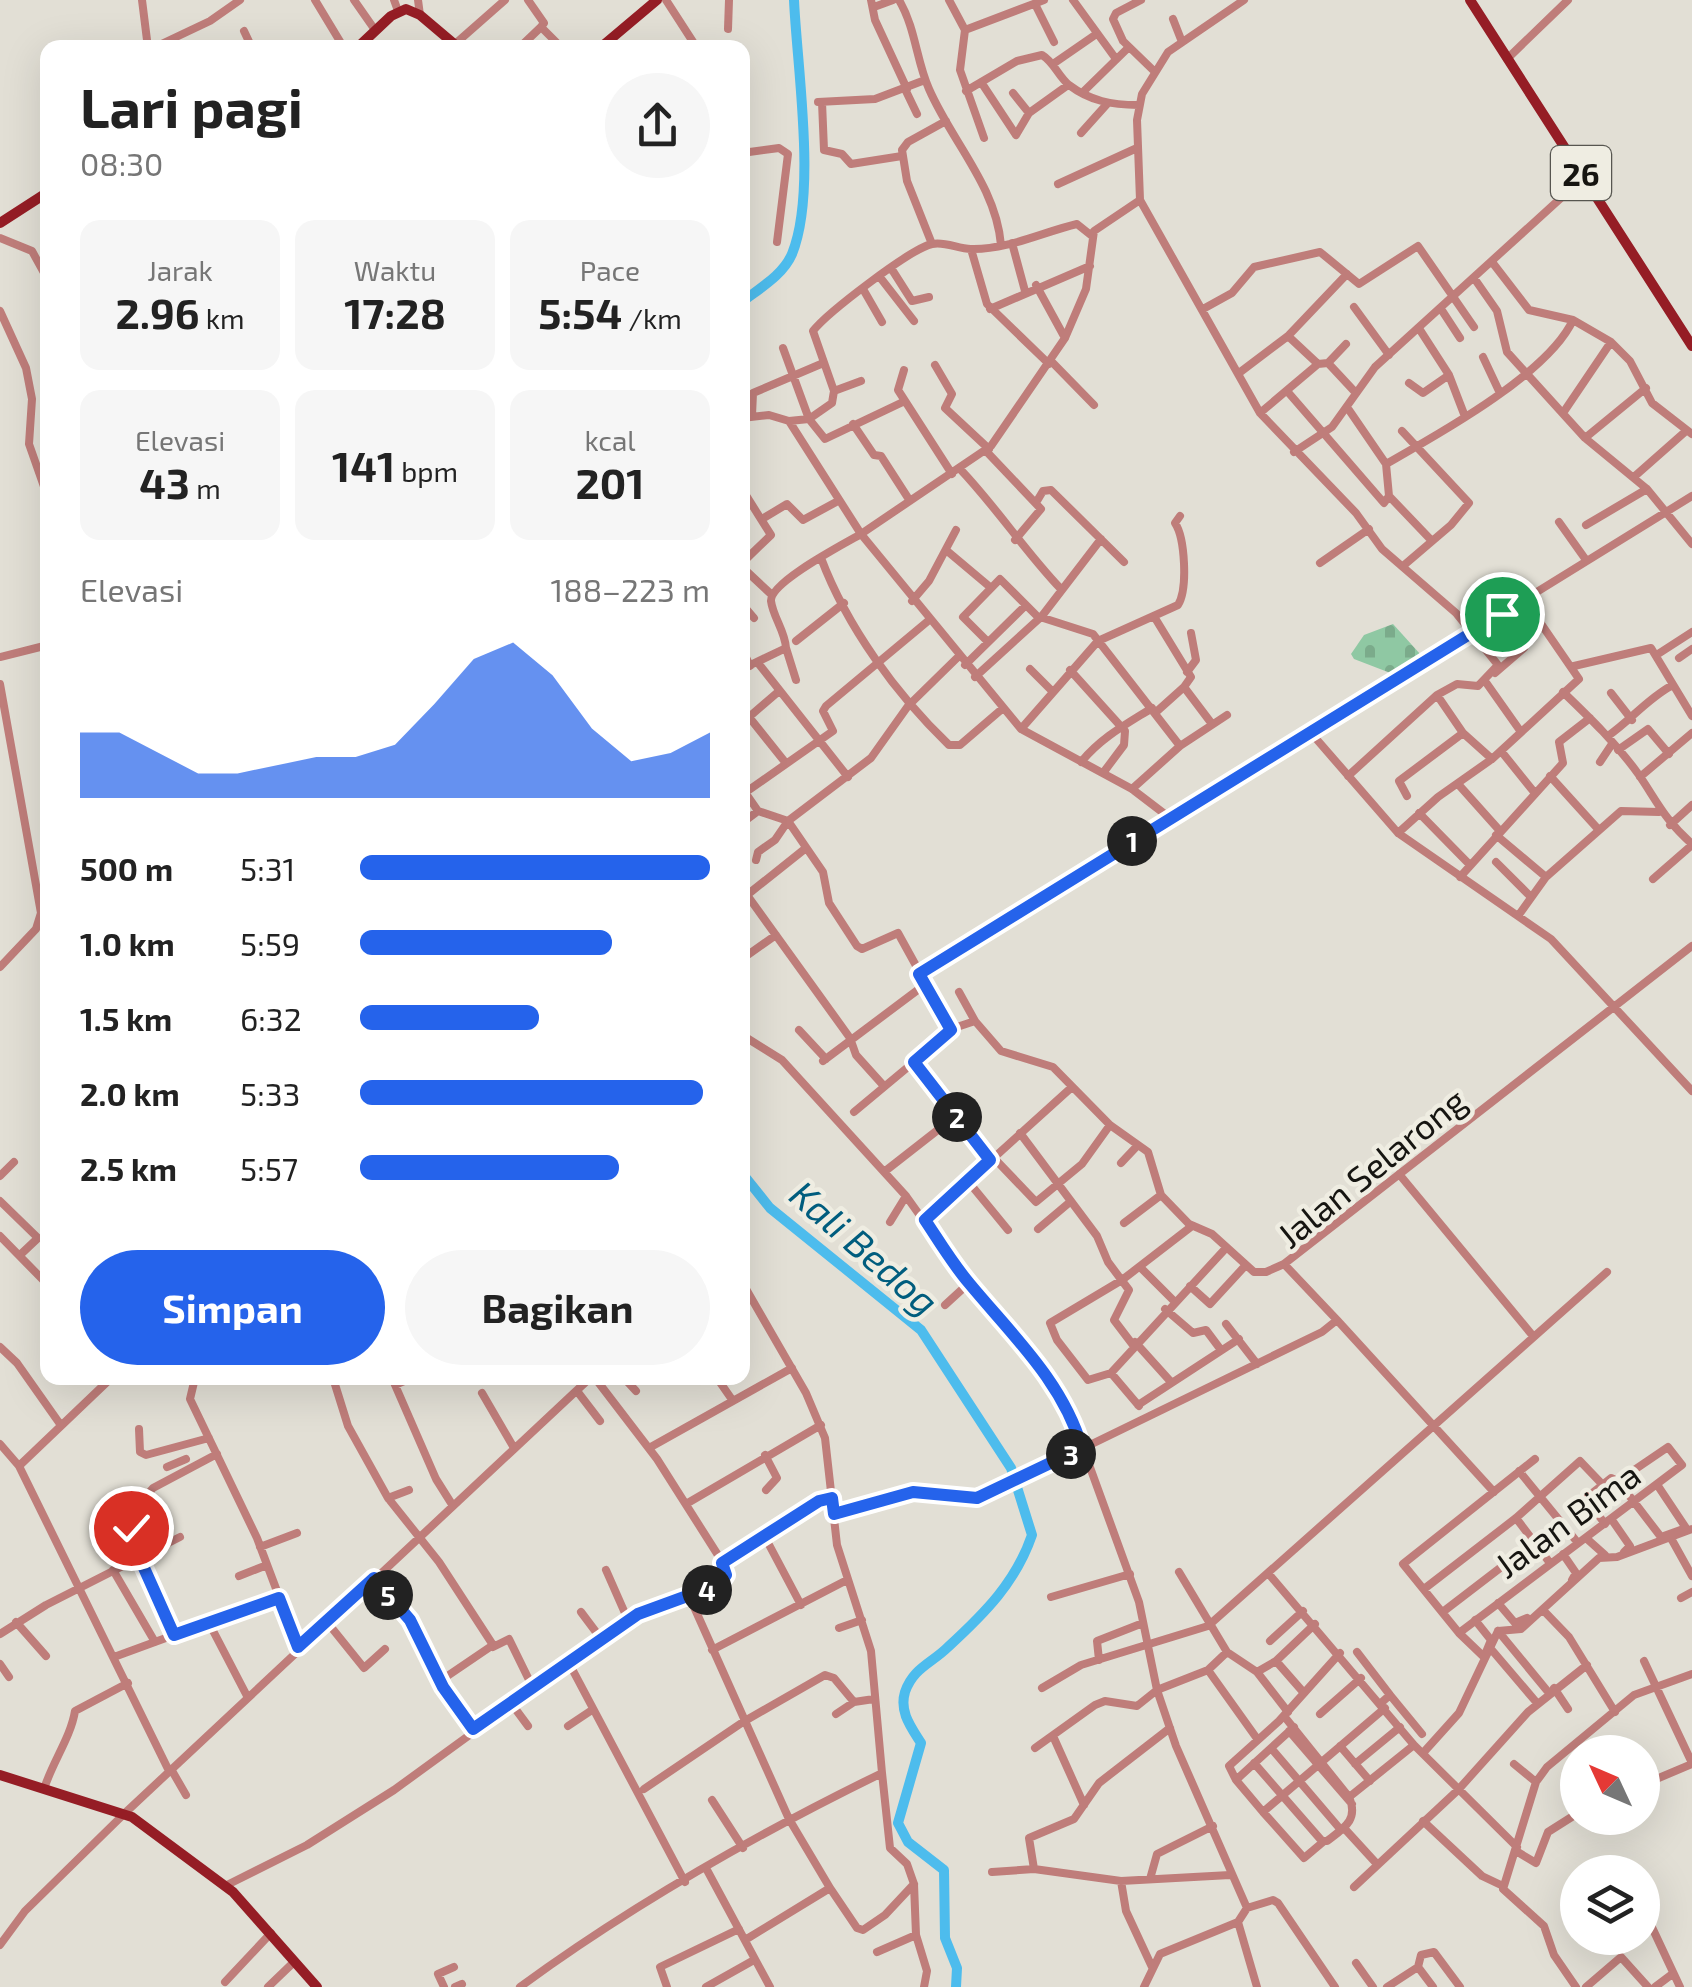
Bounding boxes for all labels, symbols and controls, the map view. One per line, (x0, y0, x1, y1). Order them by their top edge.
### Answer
text: Lari pagi (80, 73, 303, 139)
button: share (605, 73, 710, 178)
text: 08:30 (80, 144, 163, 182)
road number: 26 (1551, 146, 1611, 200)
text: Jarak (147, 253, 213, 287)
text: Waktu (354, 253, 436, 287)
text: Pace (580, 253, 640, 287)
text: 2.96 (115, 287, 200, 337)
text: 17:28 (344, 287, 446, 337)
text: 5:54 (538, 287, 622, 337)
text: km (200, 301, 245, 335)
text: /km (622, 301, 682, 335)
text: Elevasi (135, 423, 225, 457)
text: kcal (584, 423, 636, 457)
text: 141 (332, 440, 395, 490)
text: bpm (395, 454, 458, 488)
text: 43 (139, 457, 190, 507)
text: 201 (575, 457, 645, 507)
text: m (190, 471, 221, 505)
text: Elevasi (80, 570, 183, 608)
text: 188–223 m (551, 570, 710, 608)
pin (1460, 572, 1545, 657)
icon: arrive (1475, 587, 1530, 642)
pin: 1 (1107, 816, 1157, 866)
text: 1 (1126, 824, 1138, 858)
text: 500 m (80, 849, 173, 887)
text: 5:31 (240, 849, 295, 887)
text: 1.0 km (80, 924, 175, 962)
text: 5:59 (240, 924, 300, 962)
text: 1.5 km (80, 999, 172, 1037)
text: 6:32 (240, 999, 302, 1037)
text: 2.0 km (80, 1074, 180, 1112)
text: 5:33 (240, 1074, 300, 1112)
street label: Jalan Selarong (1268, 1078, 1474, 1256)
pin: 2 (932, 1092, 982, 1142)
text: 2 (949, 1100, 965, 1134)
text: 2.5 km (80, 1149, 177, 1187)
text: 5:57 (240, 1149, 298, 1187)
water label: Kali Bedog (781, 1170, 949, 1324)
button: Simpan (80, 1250, 385, 1365)
button: Bagikan (405, 1250, 710, 1365)
pin: 3 (1046, 1429, 1096, 1479)
text: 3 (1063, 1437, 1079, 1471)
street label: Jalan Bima (1486, 1452, 1648, 1586)
pin (89, 1486, 174, 1571)
icon: check (104, 1501, 159, 1556)
pin: 4 (682, 1565, 732, 1615)
pin: 5 (363, 1570, 413, 1620)
text: 4 (698, 1573, 716, 1607)
text: 5 (380, 1578, 396, 1612)
north arrow (1560, 1735, 1660, 1835)
map controls (1560, 1735, 1660, 1955)
button: layers (1560, 1855, 1660, 1955)

